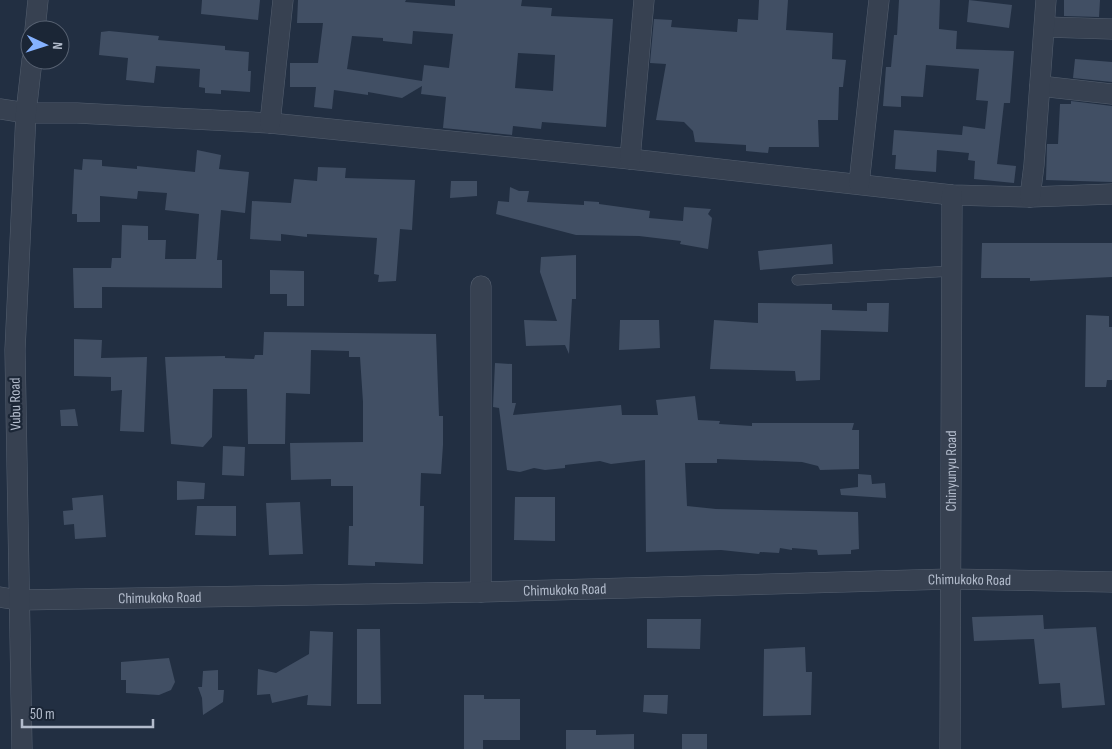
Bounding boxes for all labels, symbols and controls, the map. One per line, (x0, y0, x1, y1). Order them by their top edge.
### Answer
north arrow (20, 20, 70, 70)
text: N (49, 42, 66, 50)
street label: Vubu Road (6, 377, 25, 430)
street label: Chinyunyu Road (942, 431, 961, 511)
street label: Chimukoko Road (928, 570, 1011, 590)
street label: Chimukoko Road (523, 580, 607, 601)
street label: Chimukoko Road (118, 588, 202, 608)
scale bar (22, 696, 154, 728)
text: 50 m (30, 705, 55, 724)

